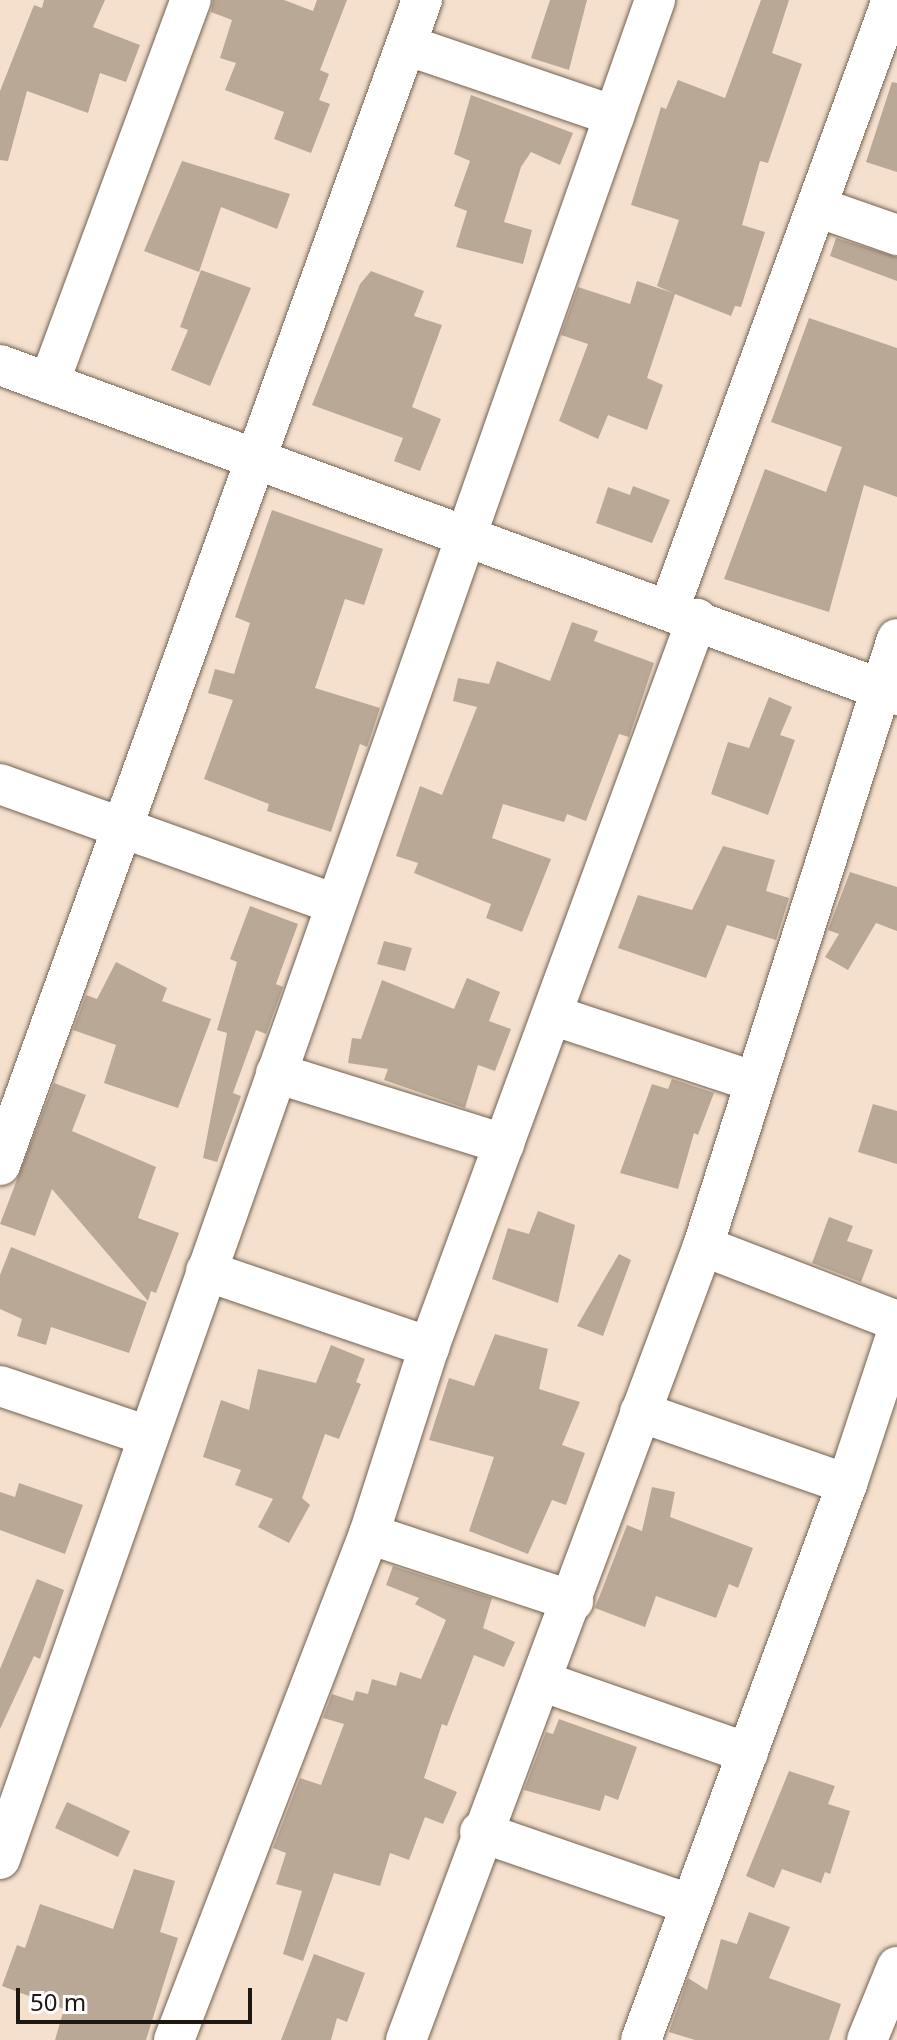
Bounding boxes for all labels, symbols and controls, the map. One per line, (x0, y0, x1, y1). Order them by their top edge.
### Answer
scale bar (20, 1972, 256, 2022)
text: 50 m (30, 1985, 86, 2018)

